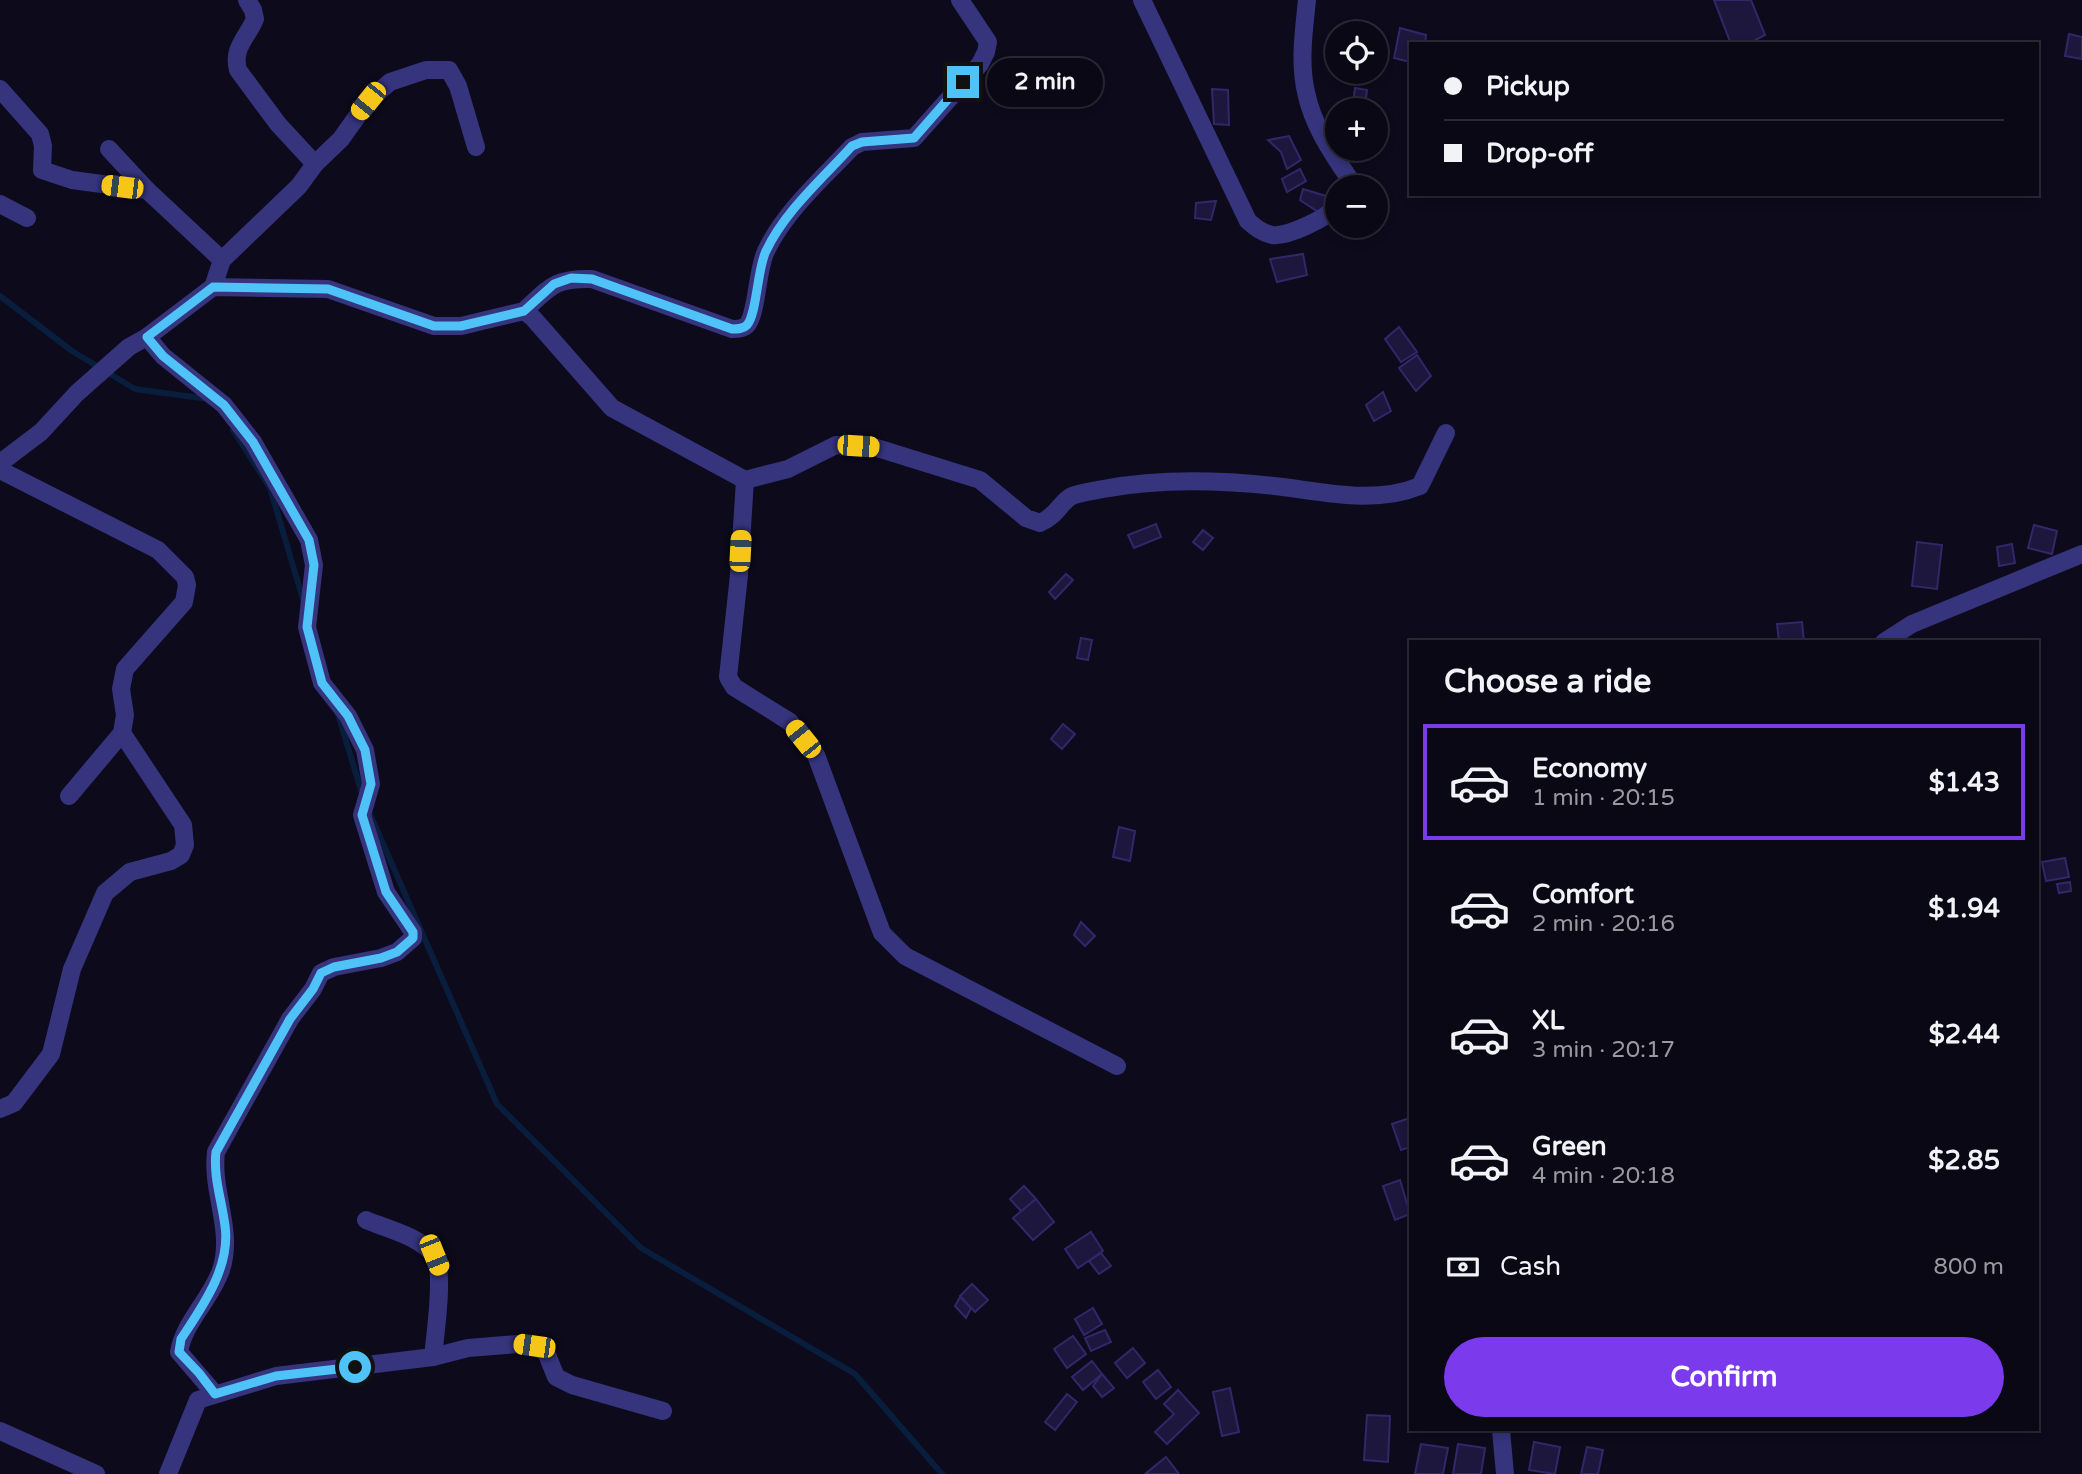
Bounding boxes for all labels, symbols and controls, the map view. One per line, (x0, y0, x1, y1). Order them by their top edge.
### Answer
map controls (1325, 21, 1388, 238)
button: locate (1325, 21, 1388, 84)
callout: 2 min (988, 57, 1103, 106)
route end (947, 66, 979, 98)
text: 2 min (1014, 68, 1076, 96)
text: Pickup (1486, 71, 1570, 102)
car (347, 78, 390, 124)
button: + (1325, 98, 1388, 161)
text: Drop-off (1486, 138, 1593, 169)
car (100, 174, 145, 200)
button: − (1325, 175, 1388, 238)
car (837, 434, 880, 458)
car (729, 529, 752, 573)
text: Choose a ride (1444, 663, 1651, 701)
car (782, 716, 825, 762)
icon: car (1448, 751, 1511, 814)
text: Economy (1532, 753, 1647, 784)
text: $1.43 (1929, 767, 2000, 798)
text: 1 min · 20:15 (1532, 784, 1675, 812)
icon: car (1448, 877, 1511, 940)
text: Comfort (1532, 879, 1634, 910)
text: $1.94 (1928, 893, 2000, 924)
text: 2 min · 20:16 (1532, 910, 1675, 938)
icon: car (1448, 1003, 1511, 1066)
text: XL (1532, 1005, 1564, 1036)
text: $2.44 (1929, 1019, 2000, 1050)
text: 3 min · 20:17 (1532, 1036, 1675, 1064)
icon: car (1448, 1129, 1511, 1192)
text: Green (1532, 1131, 1607, 1162)
text: $2.85 (1928, 1145, 2000, 1176)
text: 4 min · 20:18 (1532, 1162, 1675, 1190)
car (417, 1232, 452, 1278)
icon: cash (1444, 1248, 1482, 1286)
text: Cash (1500, 1251, 1561, 1282)
text: 800 m (1934, 1253, 2004, 1281)
car (512, 1333, 557, 1359)
button: Confirm (1444, 1337, 2004, 1417)
route start (339, 1351, 371, 1383)

